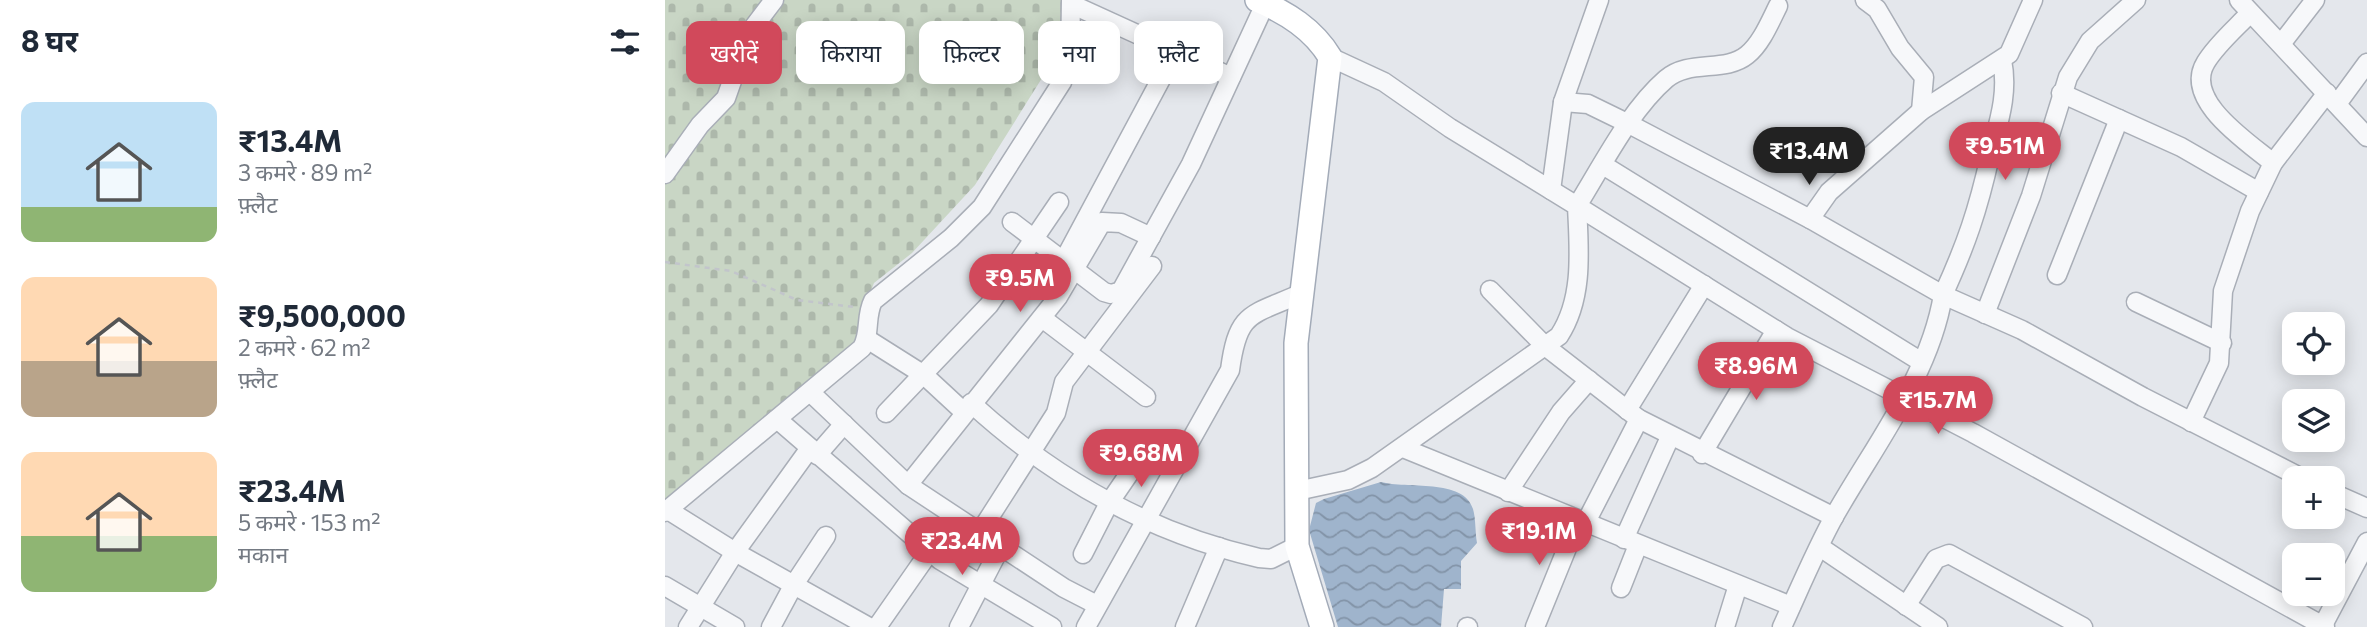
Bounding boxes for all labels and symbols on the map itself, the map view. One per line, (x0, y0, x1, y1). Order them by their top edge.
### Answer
pin: ₹9.51M (1948, 122, 2062, 182)
pin: ₹13.4M (1752, 128, 1866, 187)
pin: ₹9.5M (971, 254, 1069, 314)
pin: ₹8.96M (1699, 342, 1813, 402)
pin: ₹15.7M (1881, 376, 1995, 436)
pin: ₹9.68M (1084, 430, 1198, 489)
pin: ₹19.1M (1482, 508, 1596, 567)
pin: ₹23.4M (905, 518, 1019, 577)

